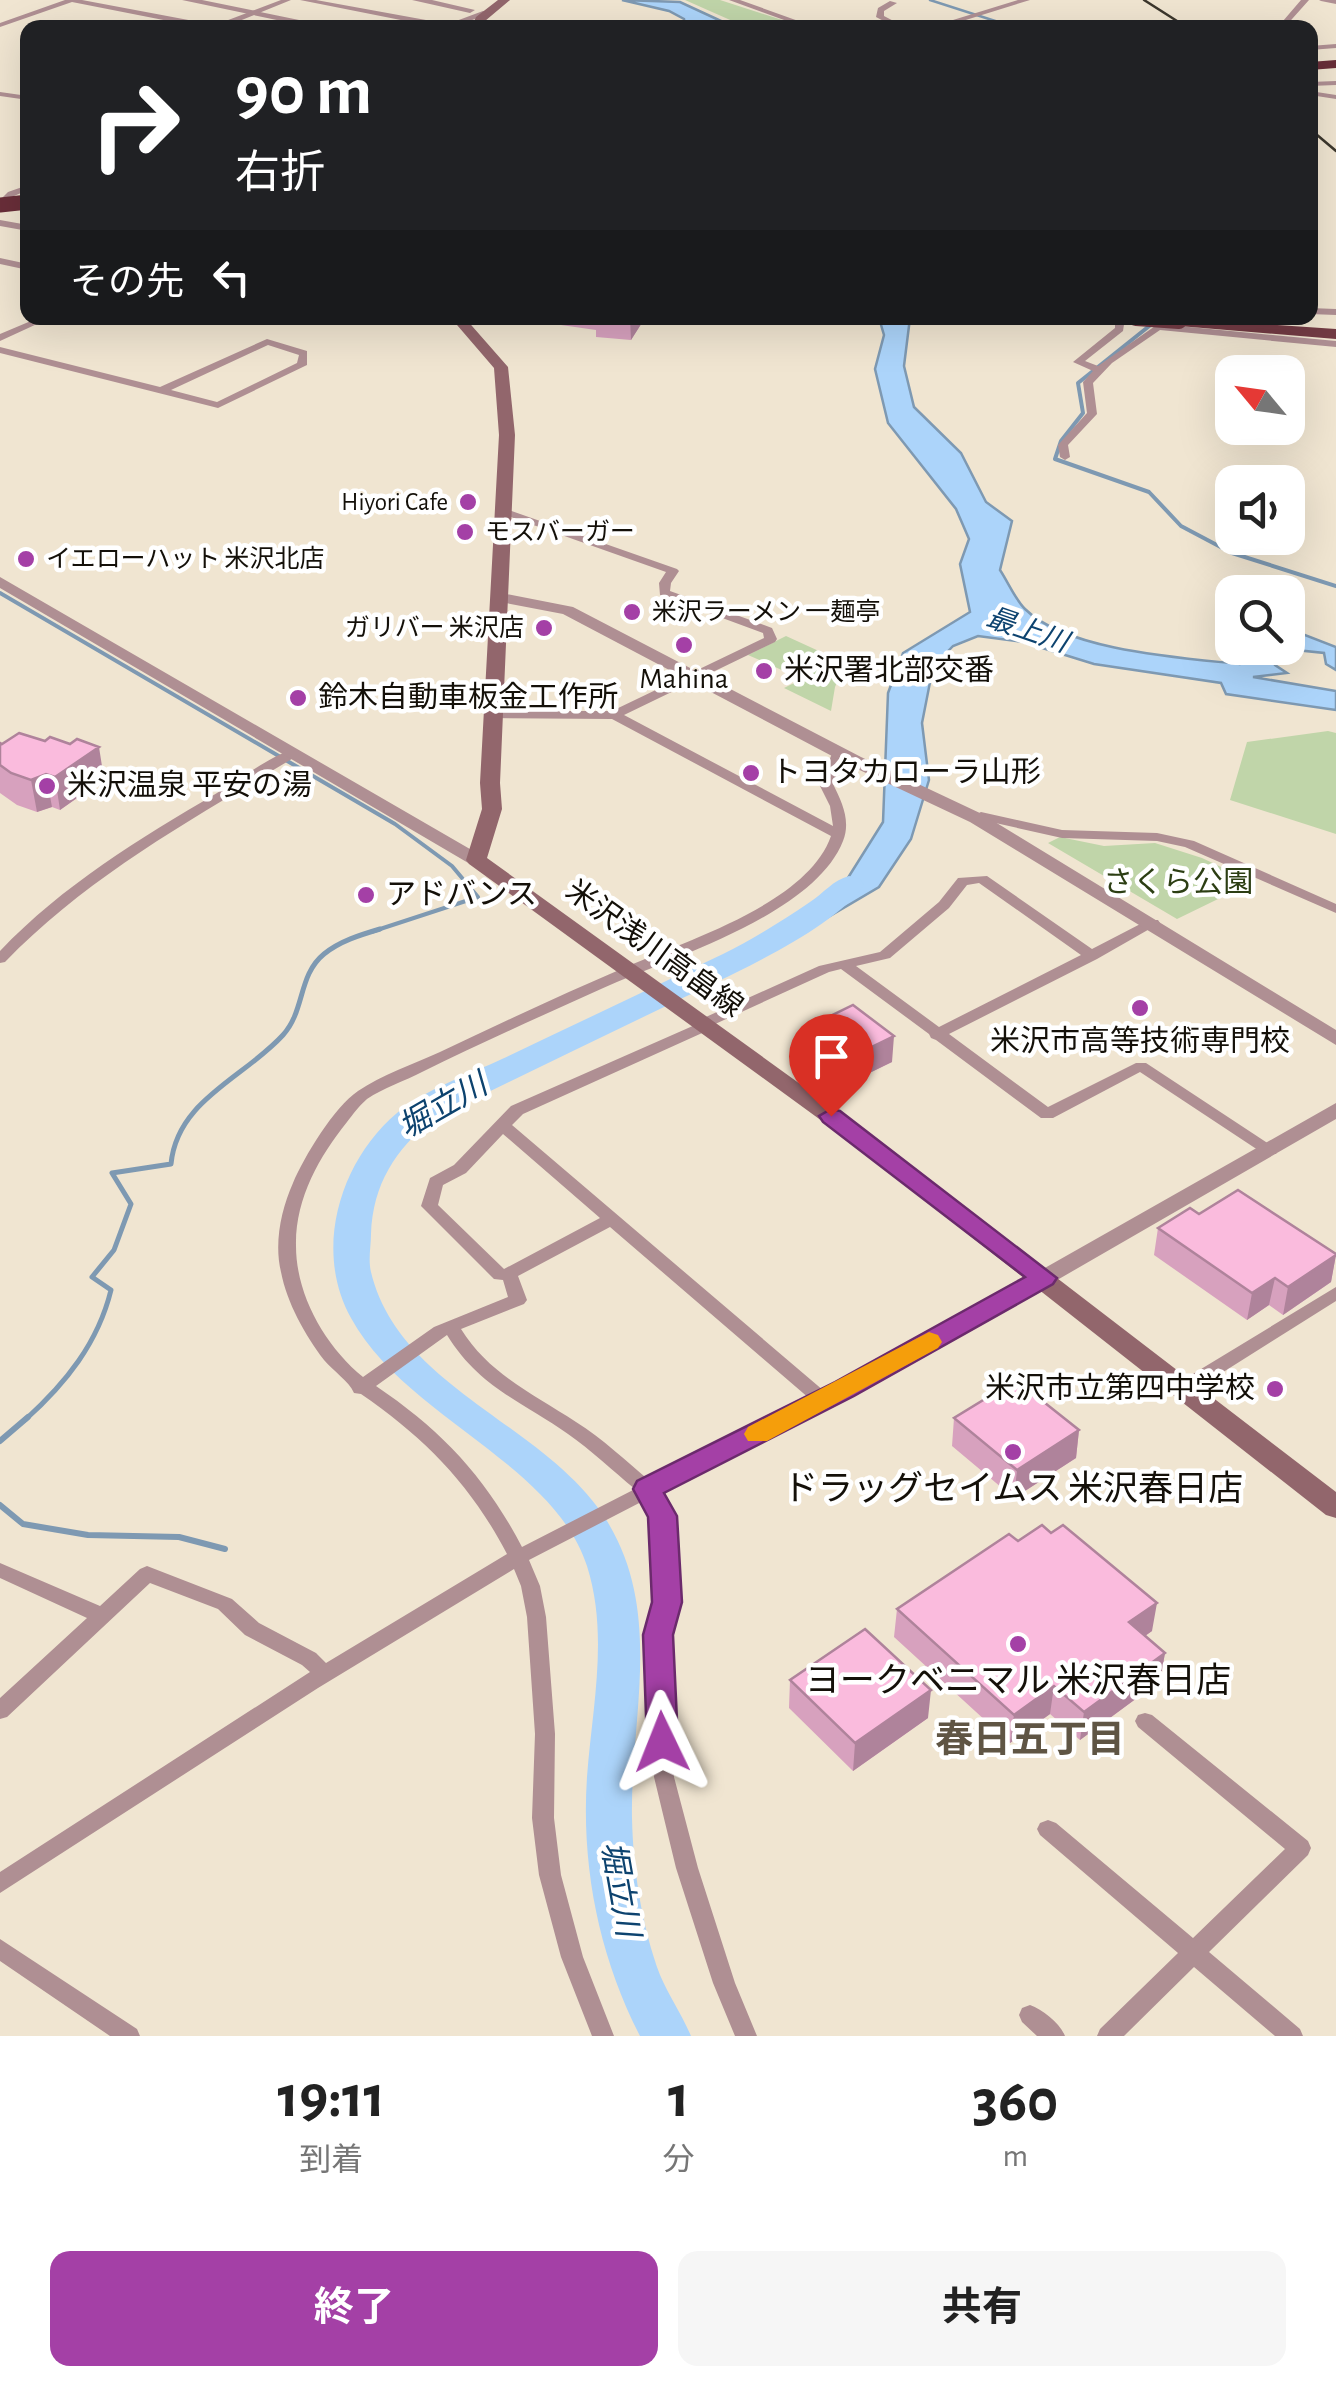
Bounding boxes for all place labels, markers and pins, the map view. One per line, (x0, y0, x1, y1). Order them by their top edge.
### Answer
place label: Hiyori Cafe (341, 490, 448, 515)
marker: Hiyori Cafe (457, 491, 479, 513)
place label: モスバーガー (485, 519, 635, 545)
marker: モスバーガー (454, 521, 476, 543)
place label: イエローハット 米沢北店 (46, 545, 324, 572)
marker: イエローハット 米沢北店 (15, 548, 37, 570)
place label: 米沢ラーメン 一麺亭 (652, 598, 880, 625)
marker: 米沢ラーメン 一麺亭 (621, 601, 643, 623)
place label: ガリバー 米沢店 (345, 614, 524, 641)
marker: ガリバー 米沢店 (533, 617, 555, 639)
marker: Mahina (673, 634, 695, 656)
place label: 米沢署北部交番 (784, 654, 994, 686)
marker: 米沢署北部交番 (753, 660, 775, 682)
place label: Mahina (639, 664, 729, 694)
place label: 鈴木自動車板金工作所 (318, 681, 618, 713)
marker: 鈴木自動車板金工作所 (287, 687, 309, 709)
place label: トヨタカローラ山形 (771, 757, 1041, 788)
marker: トヨタカローラ山形 (740, 762, 762, 784)
place label: 米沢温泉 平安の湯 (67, 769, 312, 801)
marker: 米沢温泉 平安の湯 (36, 775, 58, 797)
place label: アドバンス (386, 879, 537, 910)
marker: アドバンス (355, 884, 377, 906)
marker: 米沢市高等技術専門校 (1129, 997, 1151, 1019)
pin (789, 1014, 874, 1117)
place label: 米沢市高等技術専門校 (990, 1025, 1290, 1057)
place label: 米沢市立第四中学校 (985, 1372, 1255, 1404)
marker: 米沢市立第四中学校 (1264, 1378, 1286, 1400)
marker: ドラッグセイムス 米沢春日店 (1002, 1441, 1024, 1463)
place label: ドラッグセイムス 米沢春日店 (783, 1470, 1243, 1507)
marker: ヨークベニマル 米沢春日店 (1007, 1633, 1029, 1655)
place label: ヨークベニマル 米沢春日店 (805, 1662, 1231, 1699)

